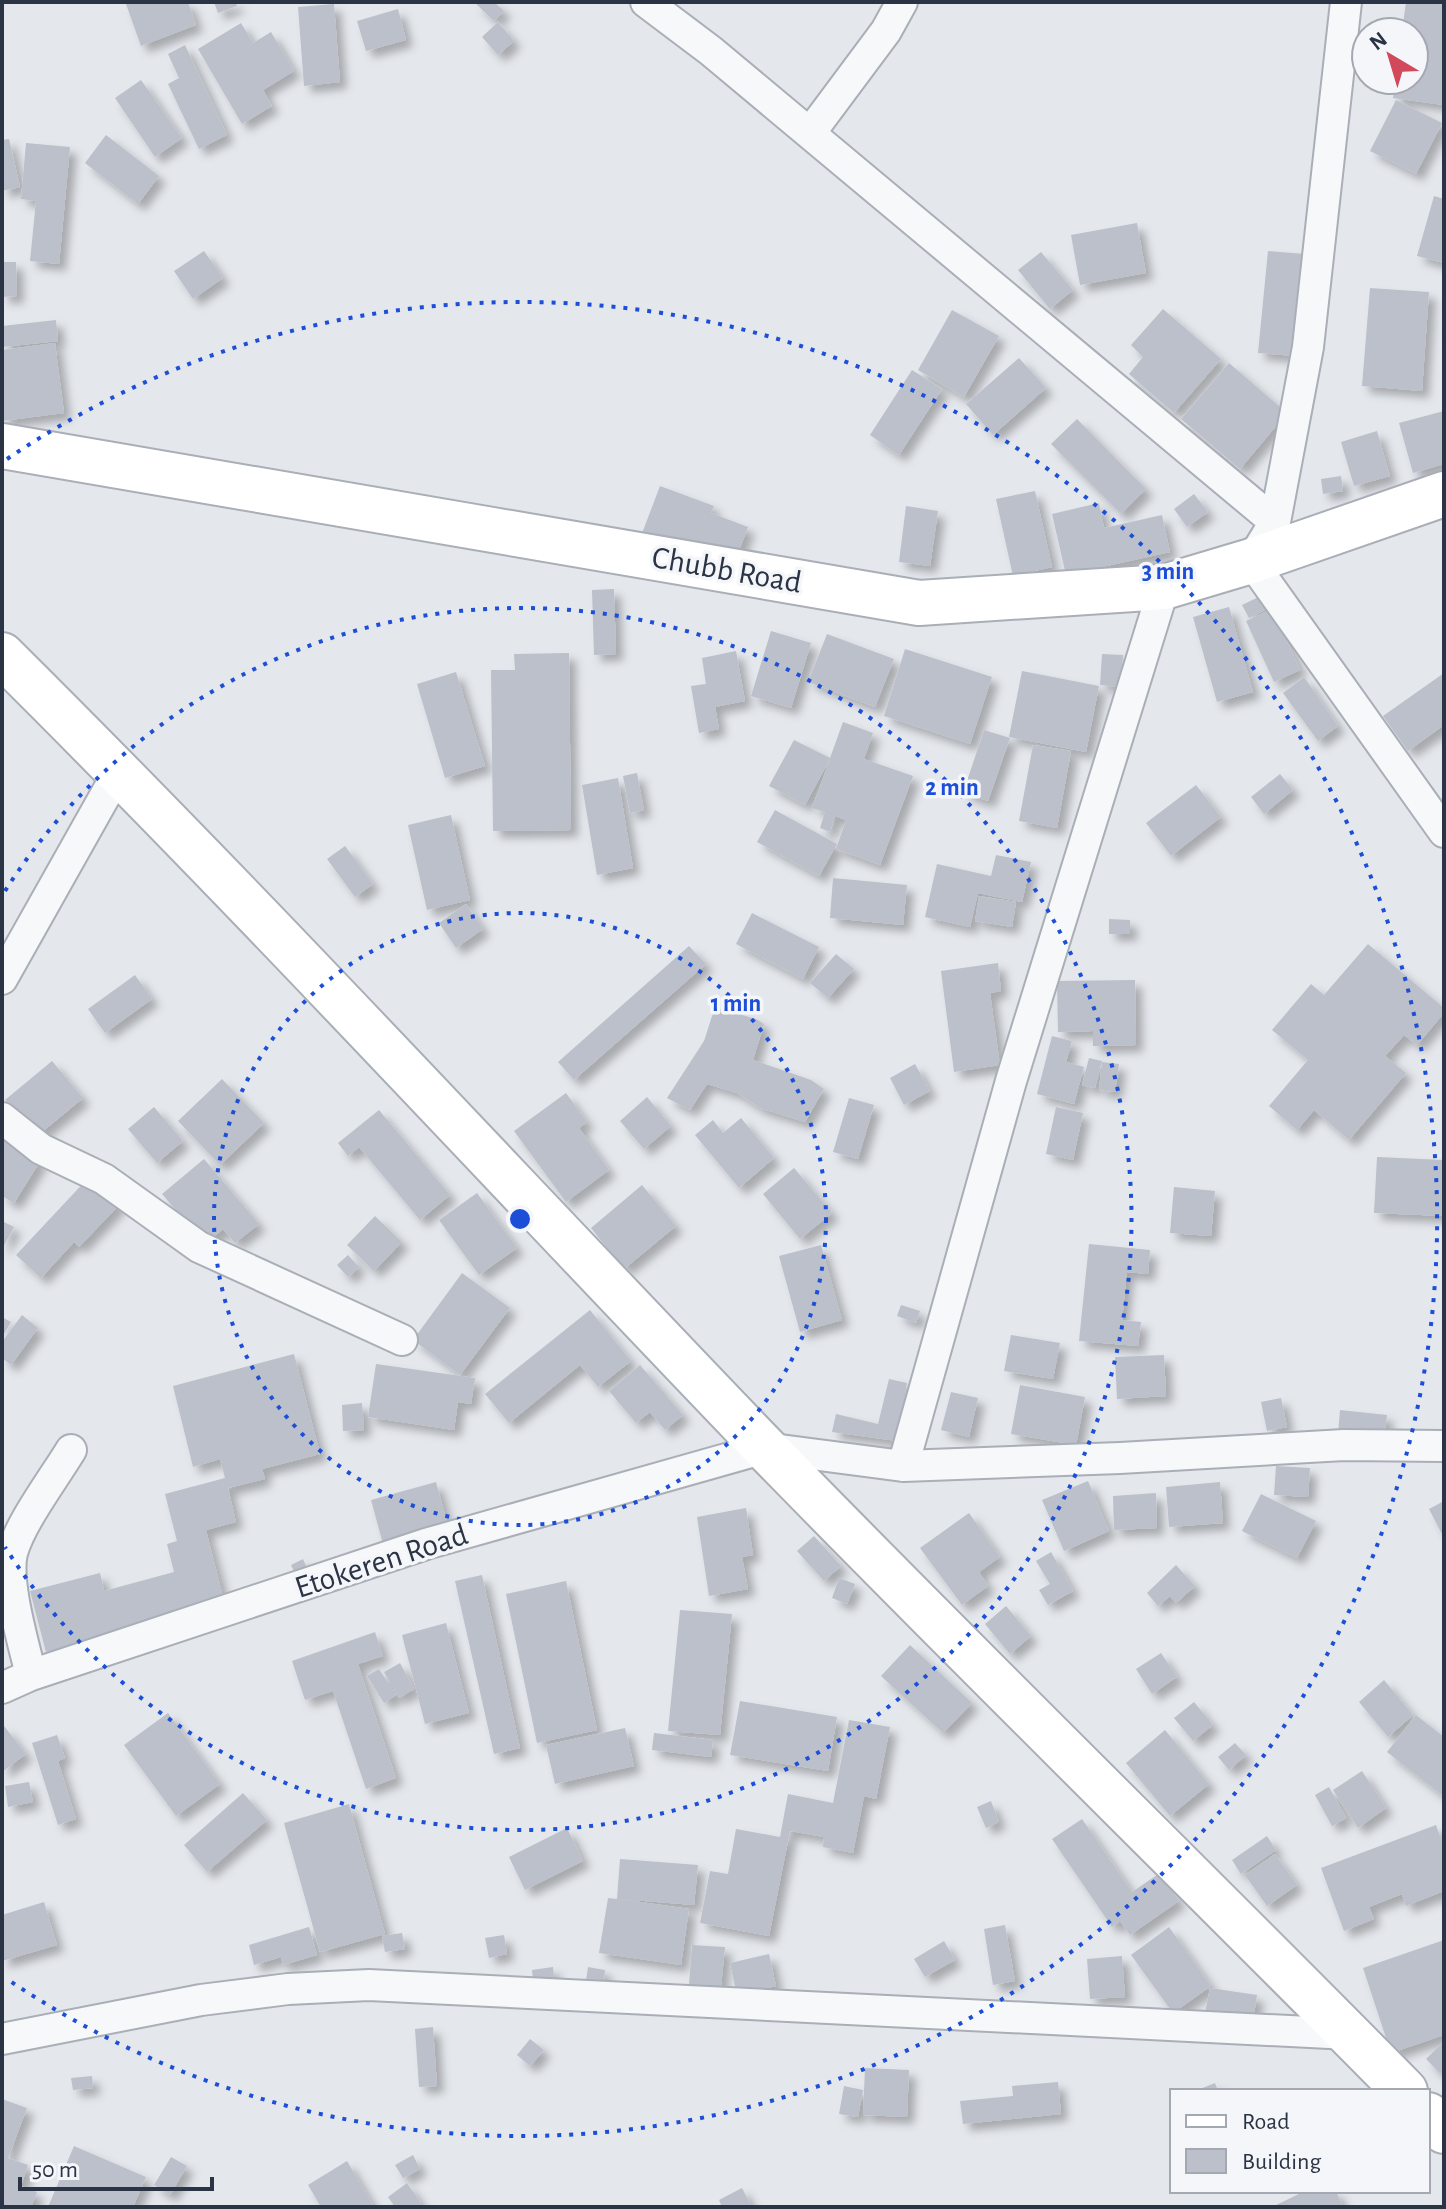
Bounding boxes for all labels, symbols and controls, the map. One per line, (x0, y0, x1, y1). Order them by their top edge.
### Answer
north arrow (1350, 16, 1430, 96)
text: N (1366, 28, 1391, 54)
street label: Chubb Road (649, 541, 804, 599)
text: 3 min (1142, 560, 1194, 584)
text: 2 min (925, 776, 979, 800)
text: 1 min (711, 992, 761, 1016)
centre of rings (506, 1205, 534, 1233)
street label: Etokeren Road (291, 1518, 472, 1604)
legend (1170, 2089, 1430, 2193)
text: Road (1242, 2110, 1290, 2134)
scale bar (20, 2141, 212, 2191)
text: Building (1242, 2150, 1321, 2174)
text: 50 m (32, 2158, 78, 2182)

